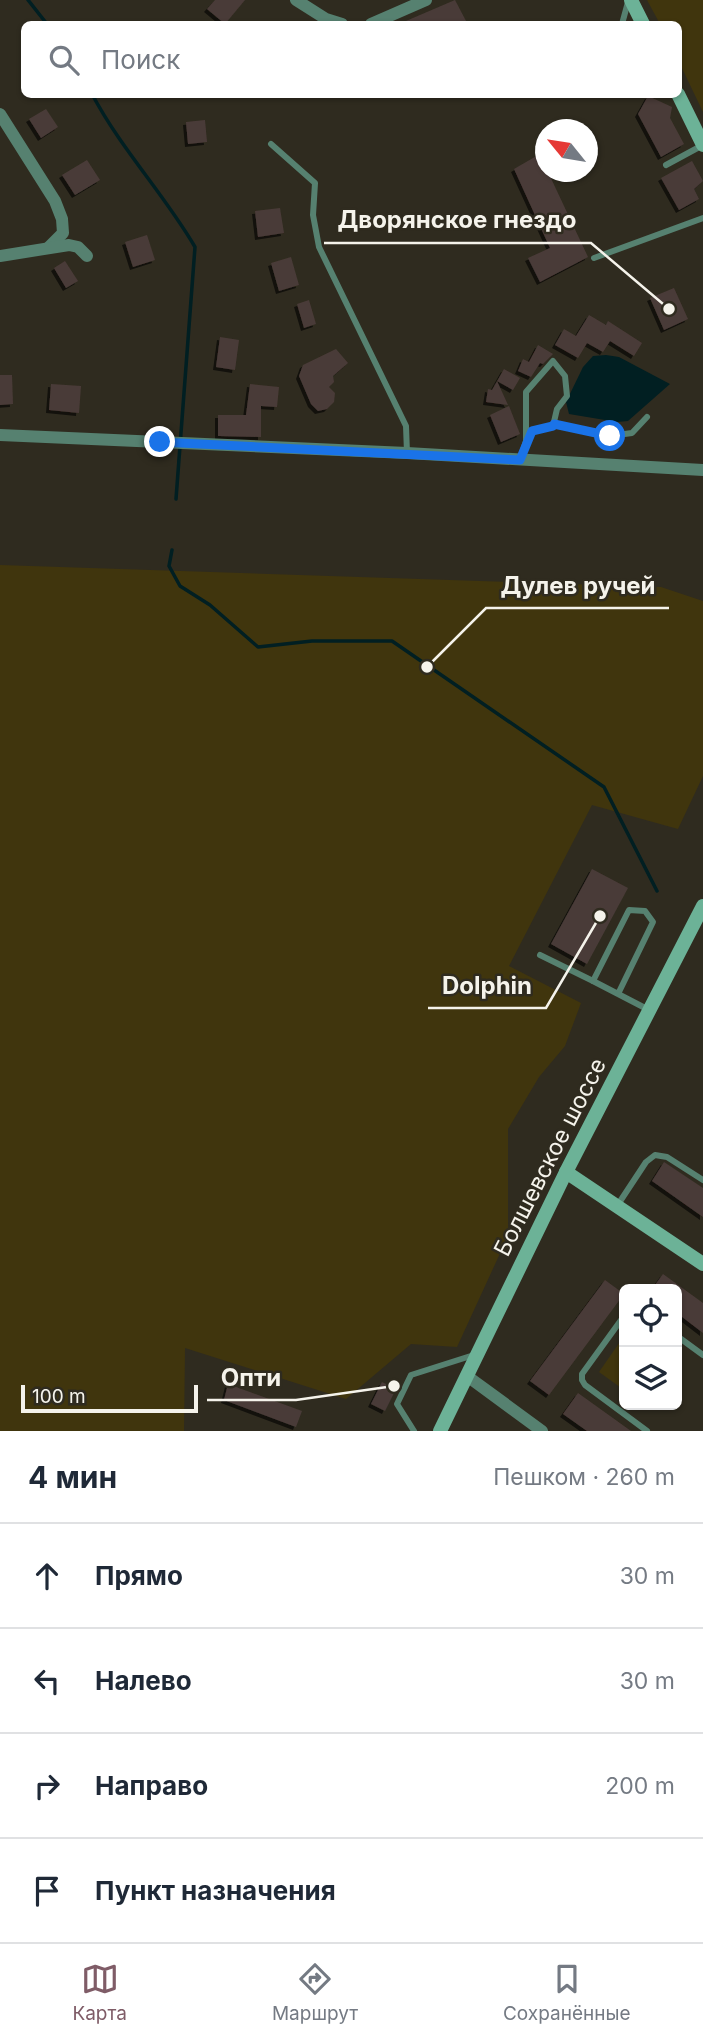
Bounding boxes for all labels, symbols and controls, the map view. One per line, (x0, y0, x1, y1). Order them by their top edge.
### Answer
search box (21, 21, 682, 98)
icon: search (45, 41, 83, 79)
text: Поиск (101, 44, 180, 75)
north arrow (535, 119, 598, 182)
callout: Дворянское гнездо (324, 198, 591, 243)
text: Дворянское гнездо (337, 205, 577, 234)
route start (594, 420, 625, 451)
route end (144, 426, 175, 457)
callout: Дулев ручей (486, 563, 669, 608)
text: Дулев ручей (500, 571, 656, 600)
callout: Dolphin (428, 963, 546, 1008)
text: Dolphin (442, 971, 532, 1000)
street label: Болшевское шоссе (488, 1053, 612, 1261)
map controls (619, 1284, 682, 1410)
button: locate (619, 1284, 682, 1347)
button: layers (619, 1347, 682, 1410)
callout: Опти (207, 1355, 296, 1400)
text: Опти (221, 1363, 281, 1392)
scale bar (21, 1382, 198, 1414)
text: 100 m (32, 1385, 86, 1408)
text: 4 мин (28, 1459, 117, 1495)
text: Пешком · 260 m (493, 1463, 675, 1491)
icon: ahead (28, 1557, 66, 1595)
text: Прямо (95, 1560, 183, 1591)
text: 30 m (620, 1562, 675, 1590)
icon: left (28, 1662, 66, 1700)
text: Налево (95, 1665, 192, 1696)
text: 30 m (620, 1667, 675, 1695)
icon: right (28, 1767, 66, 1805)
text: Направо (95, 1770, 208, 1801)
text: 200 m (605, 1772, 675, 1800)
icon: arrive (28, 1872, 66, 1910)
text: Пункт назначения (95, 1875, 336, 1906)
tab: Карта (72, 1960, 127, 2025)
tab: Маршрут (272, 1960, 358, 2025)
tab: Сохранённые (503, 1960, 631, 2025)

